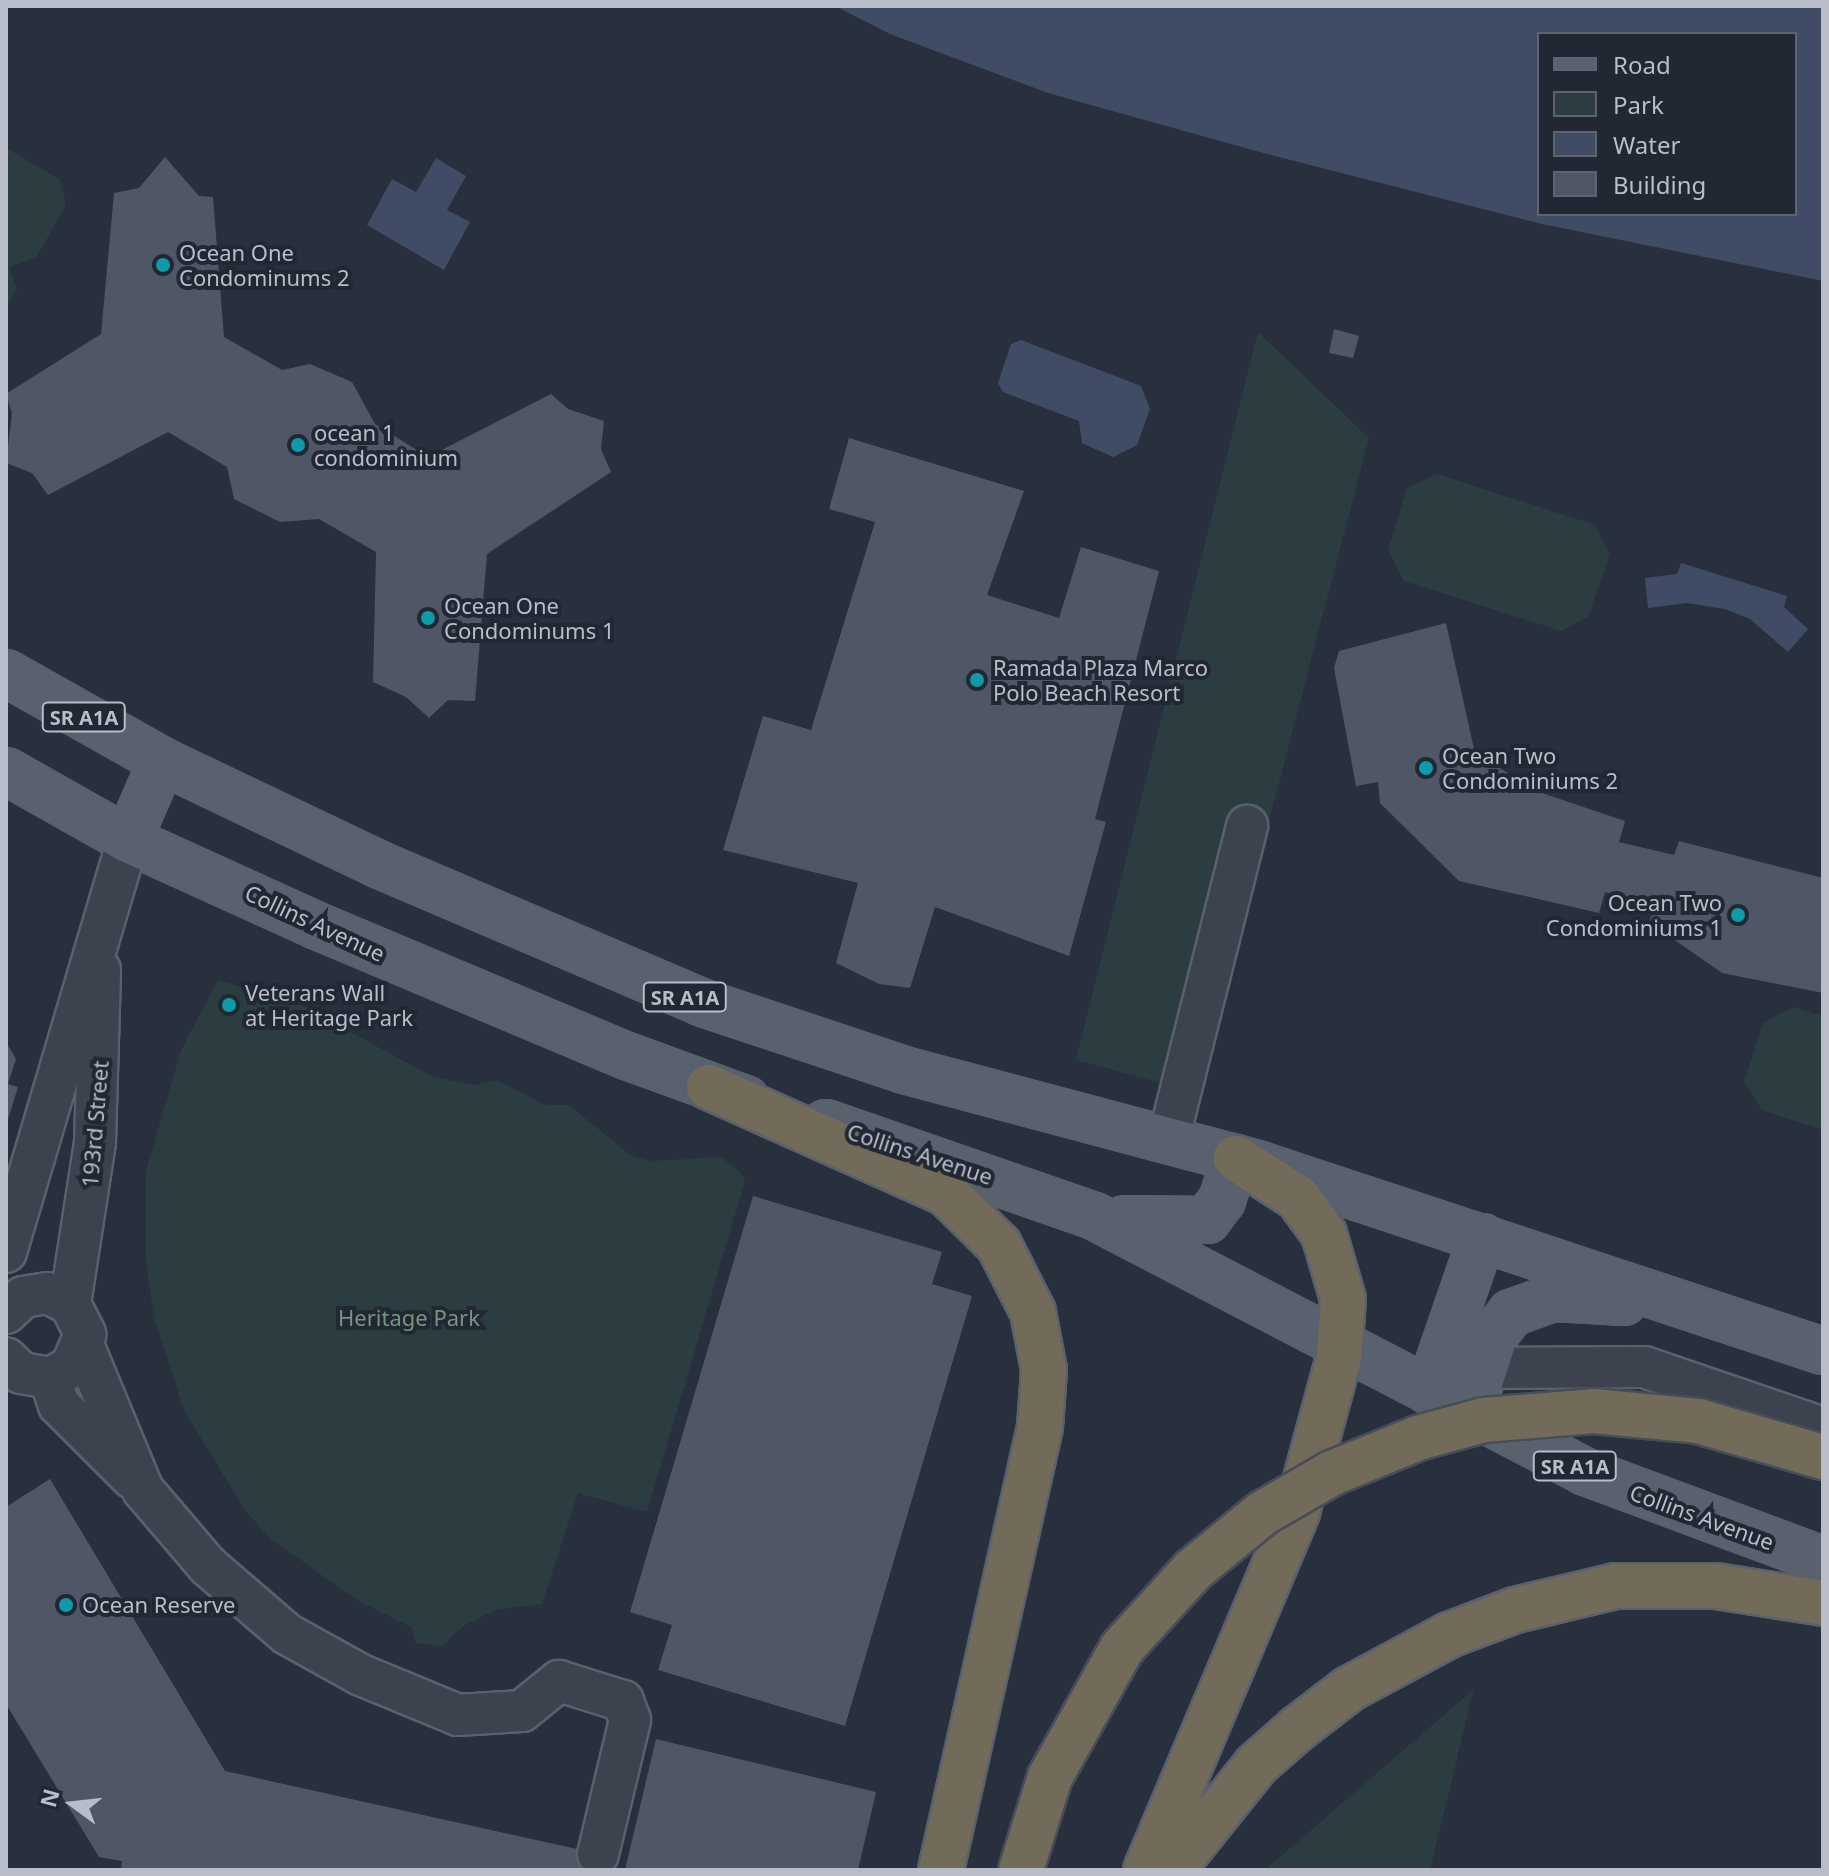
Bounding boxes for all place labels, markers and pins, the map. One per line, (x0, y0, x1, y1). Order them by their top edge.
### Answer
place label: Ocean One Condominums 2 (179, 239, 349, 290)
marker: Ocean One Condominums 2 (154, 256, 172, 274)
place label: ocean 1 condominium (314, 419, 458, 470)
marker: ocean 1 condominium (289, 436, 307, 454)
place label: Ocean One Condominums 1 (444, 592, 614, 644)
marker: Ocean One Condominums 1 (419, 609, 437, 627)
place label: Ramada Plaza Marco Polo Beach Resort (993, 654, 1208, 706)
marker: Ramada Plaza Marco Polo Beach Resort (968, 671, 986, 689)
place label: Ocean Two Condominiums 2 (1442, 742, 1618, 794)
marker: Ocean Two Condominiums 2 (1417, 759, 1435, 777)
place label: Ocean Two Condominiums 1 (1546, 889, 1722, 940)
marker: Ocean Two Condominiums 1 (1729, 906, 1747, 924)
place label: Veterans Wall at Heritage Park (245, 979, 413, 1030)
marker: Veterans Wall at Heritage Park (220, 996, 238, 1014)
place label: Ocean Reserve (82, 1592, 236, 1618)
marker: Ocean Reserve (57, 1596, 75, 1614)

